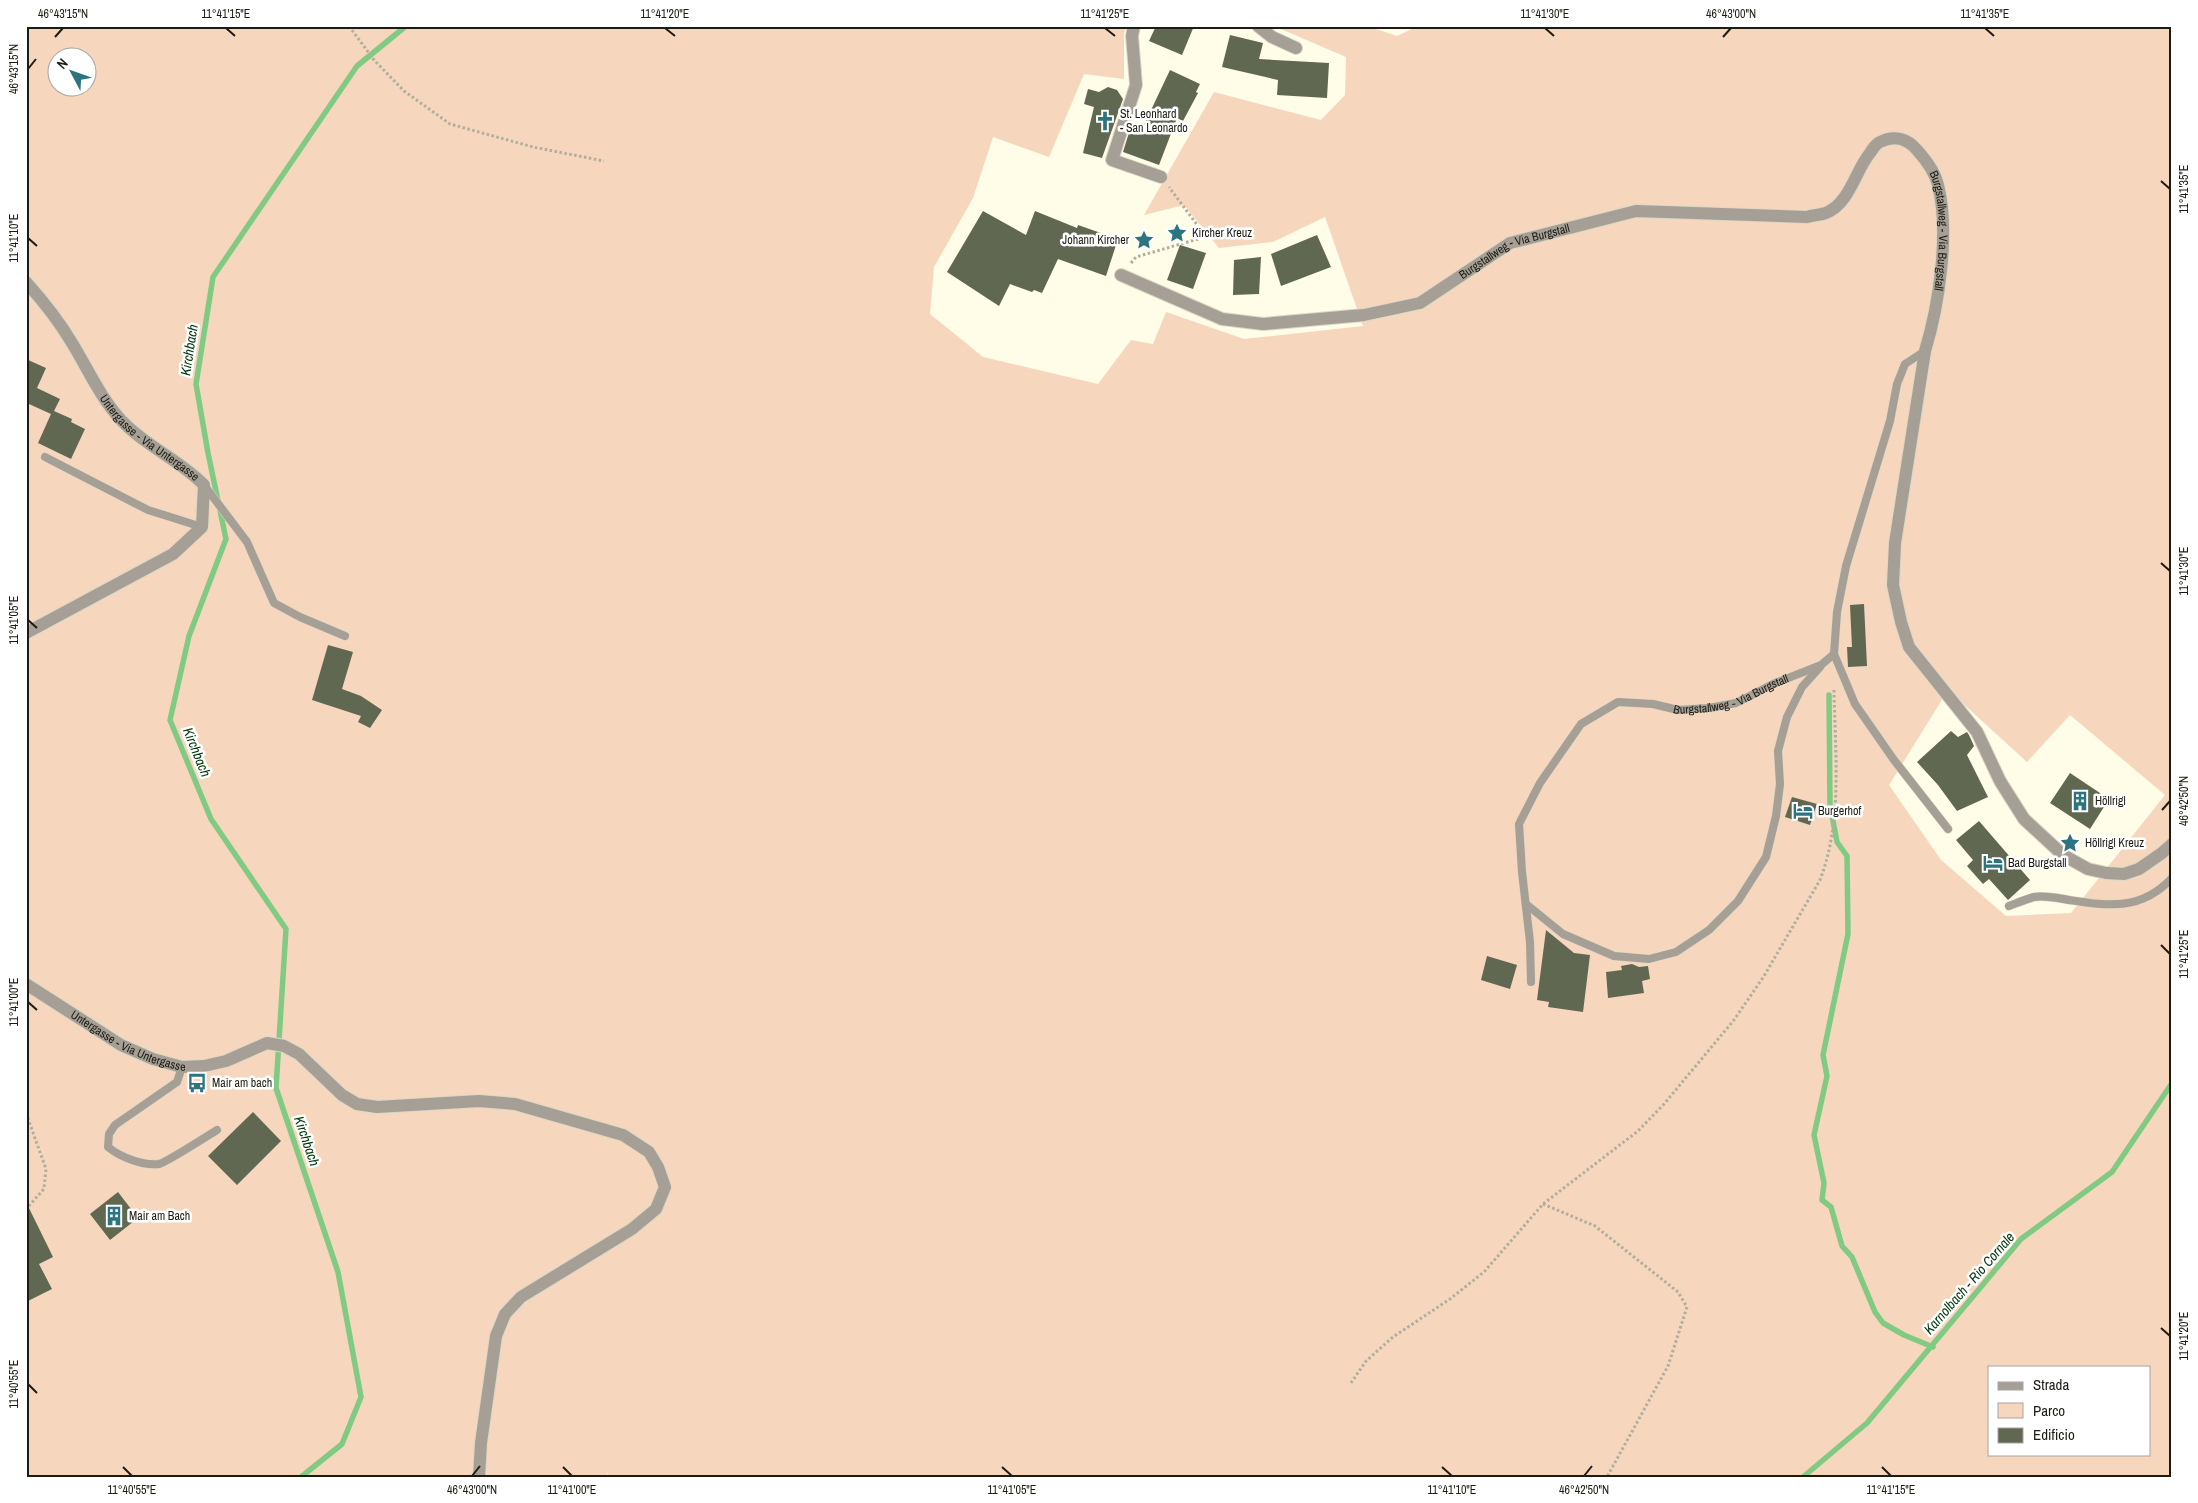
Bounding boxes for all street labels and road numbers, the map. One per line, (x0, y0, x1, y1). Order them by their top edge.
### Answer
street label: Burgstallweg - Via Burgstall (1926, 168, 1951, 292)
street label: Burgstallweg - Via Burgstall (1456, 220, 1571, 283)
street label: Untergasse - Via Untergasse (96, 391, 203, 485)
street label: Burgstallweg - Via Burgstall (1671, 671, 1791, 718)
street label: Untergasse - Via Untergasse (68, 1007, 186, 1075)

